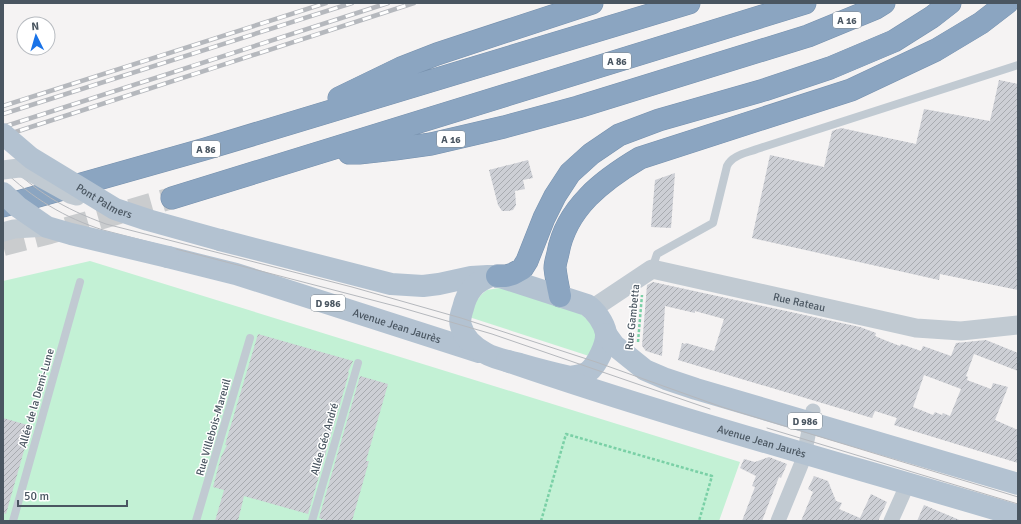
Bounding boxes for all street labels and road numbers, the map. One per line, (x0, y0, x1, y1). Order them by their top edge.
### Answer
road number: A 16 (833, 12, 861, 28)
road number: A 86 (603, 53, 631, 69)
road number: A 16 (437, 131, 465, 147)
road number: A 86 (192, 141, 220, 157)
street label: Pont Palmers (74, 181, 134, 221)
street label: Rue Gambetta (623, 283, 642, 351)
street label: Rue Rateau (772, 290, 827, 315)
road number: D 986 (311, 295, 345, 311)
street label: Avenue Jean Jaurès (351, 306, 443, 346)
street label: Allée de la Demi-Lune (16, 347, 57, 449)
street label: Rue Villebois-Mareuil (193, 377, 234, 477)
street label: Allée Géo André (308, 401, 341, 477)
road number: D 986 (788, 413, 822, 429)
street label: Avenue Jean Jaurès (716, 422, 808, 461)

